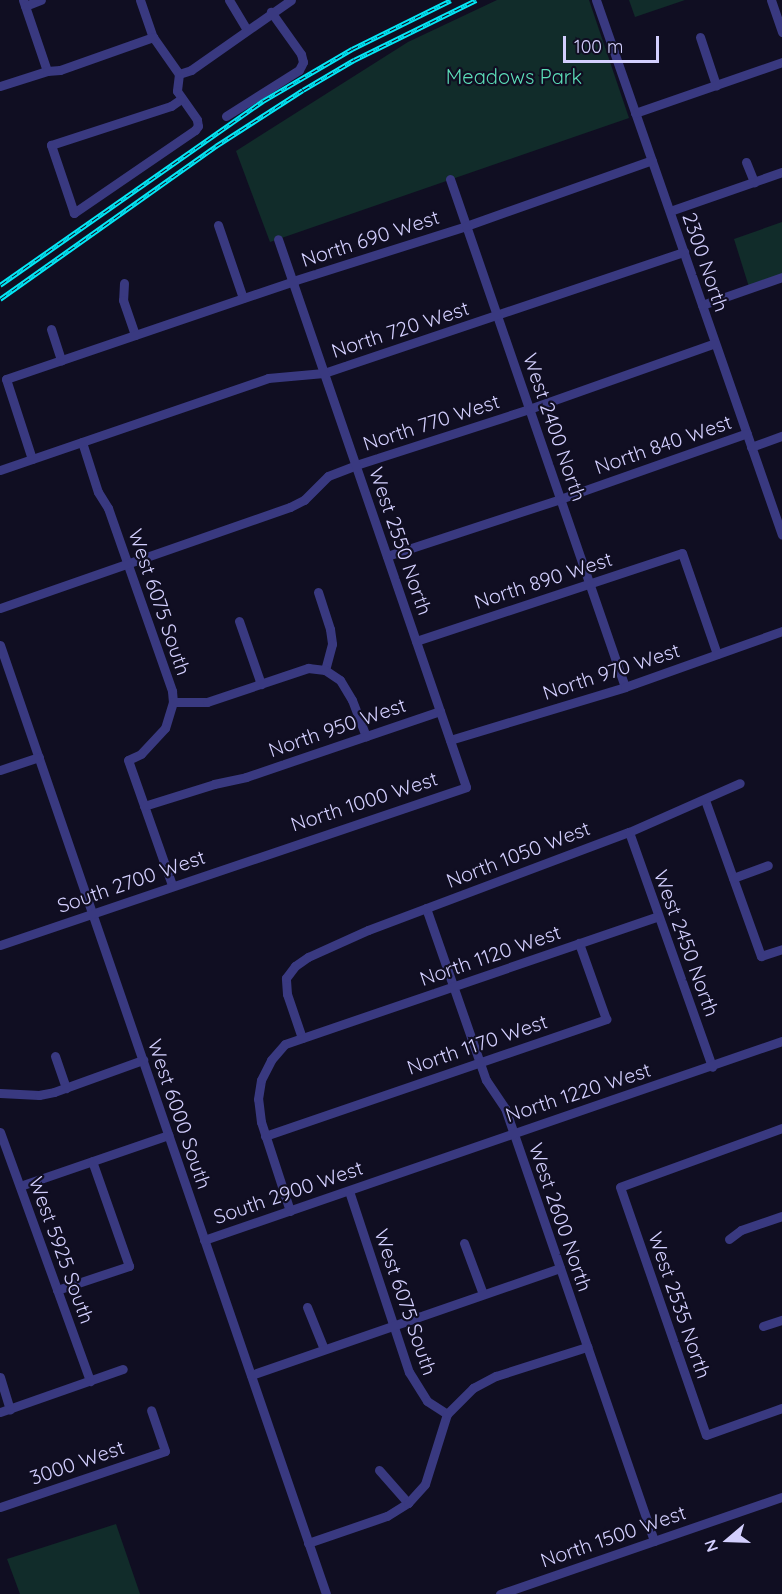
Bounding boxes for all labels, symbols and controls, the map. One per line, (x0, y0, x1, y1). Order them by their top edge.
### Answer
scale bar (566, 24, 662, 62)
text: 100 m (574, 35, 623, 58)
park label: Meadows Park (446, 64, 582, 88)
street label: North 690 West (298, 204, 442, 272)
street label: 2300 North (678, 209, 734, 315)
street label: North 720 West (328, 295, 472, 363)
street label: West 2400 North (518, 350, 592, 504)
street label: North 770 West (360, 389, 502, 455)
street label: North 840 West (591, 409, 735, 479)
street label: West 2550 North (364, 464, 438, 618)
street label: West 6075 South (124, 526, 196, 678)
street label: North 890 West (471, 546, 615, 614)
street label: North 970 West (539, 638, 683, 704)
street label: North 950 West (265, 692, 409, 762)
street label: North 1000 West (288, 766, 440, 836)
street label: North 1050 West (443, 816, 593, 892)
street label: South 2700 West (54, 844, 208, 918)
street label: West 2450 North (649, 866, 725, 1020)
street label: North 1120 West (416, 920, 564, 990)
street label: North 1170 West (404, 1009, 550, 1079)
street label: West 6000 South (143, 1036, 217, 1192)
street label: North 1220 West (502, 1057, 654, 1127)
street label: West 2600 North (524, 1140, 598, 1294)
street label: South 2900 West (210, 1155, 366, 1229)
street label: West 5925 South (24, 1173, 100, 1327)
street label: West 6075 South (370, 1226, 442, 1378)
street label: West 2535 North (644, 1229, 716, 1381)
street label: 3000 West (27, 1435, 127, 1489)
street label: North 1500 West (537, 1500, 689, 1572)
north arrow (698, 1510, 758, 1570)
text: N (700, 1537, 722, 1555)

